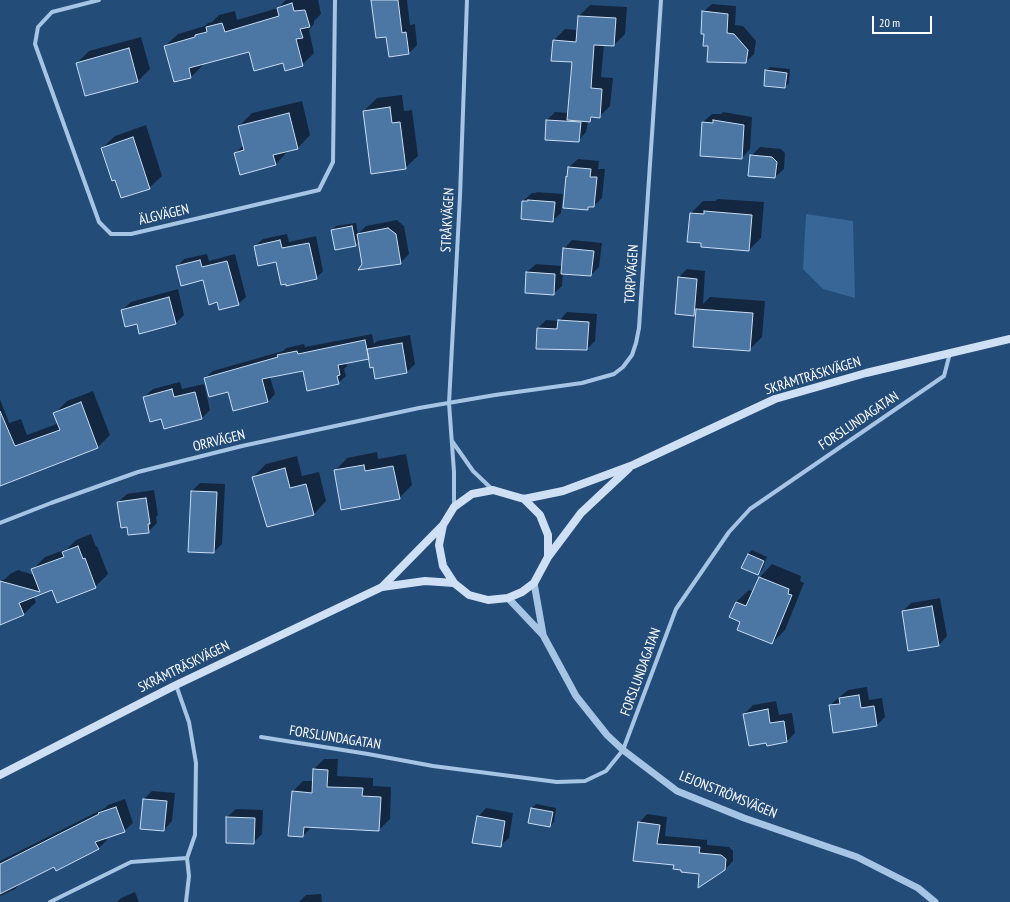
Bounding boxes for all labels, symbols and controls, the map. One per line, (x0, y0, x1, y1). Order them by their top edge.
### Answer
scale bar (874, 8, 934, 34)
text: 20 m (879, 15, 900, 30)
street label: STRÅKVÄGEN (438, 187, 458, 253)
street label: ÄLGVÄGEN (137, 201, 191, 229)
street label: TORPVÄGEN (622, 244, 642, 304)
street label: SKRÅMTRÄSKVÄGEN (763, 353, 863, 399)
street label: FORSLUNDAGATAN (816, 388, 902, 454)
street label: ORRVÄGEN (191, 426, 247, 456)
street label: FORSLUNDAGATAN (617, 626, 665, 718)
street label: SKRÅMTRÄSKVÄGEN (136, 638, 232, 696)
street label: FORSLUNDAGATAN (288, 722, 382, 754)
street label: LEJONSTRÖMSVÄGEN (677, 768, 779, 822)

